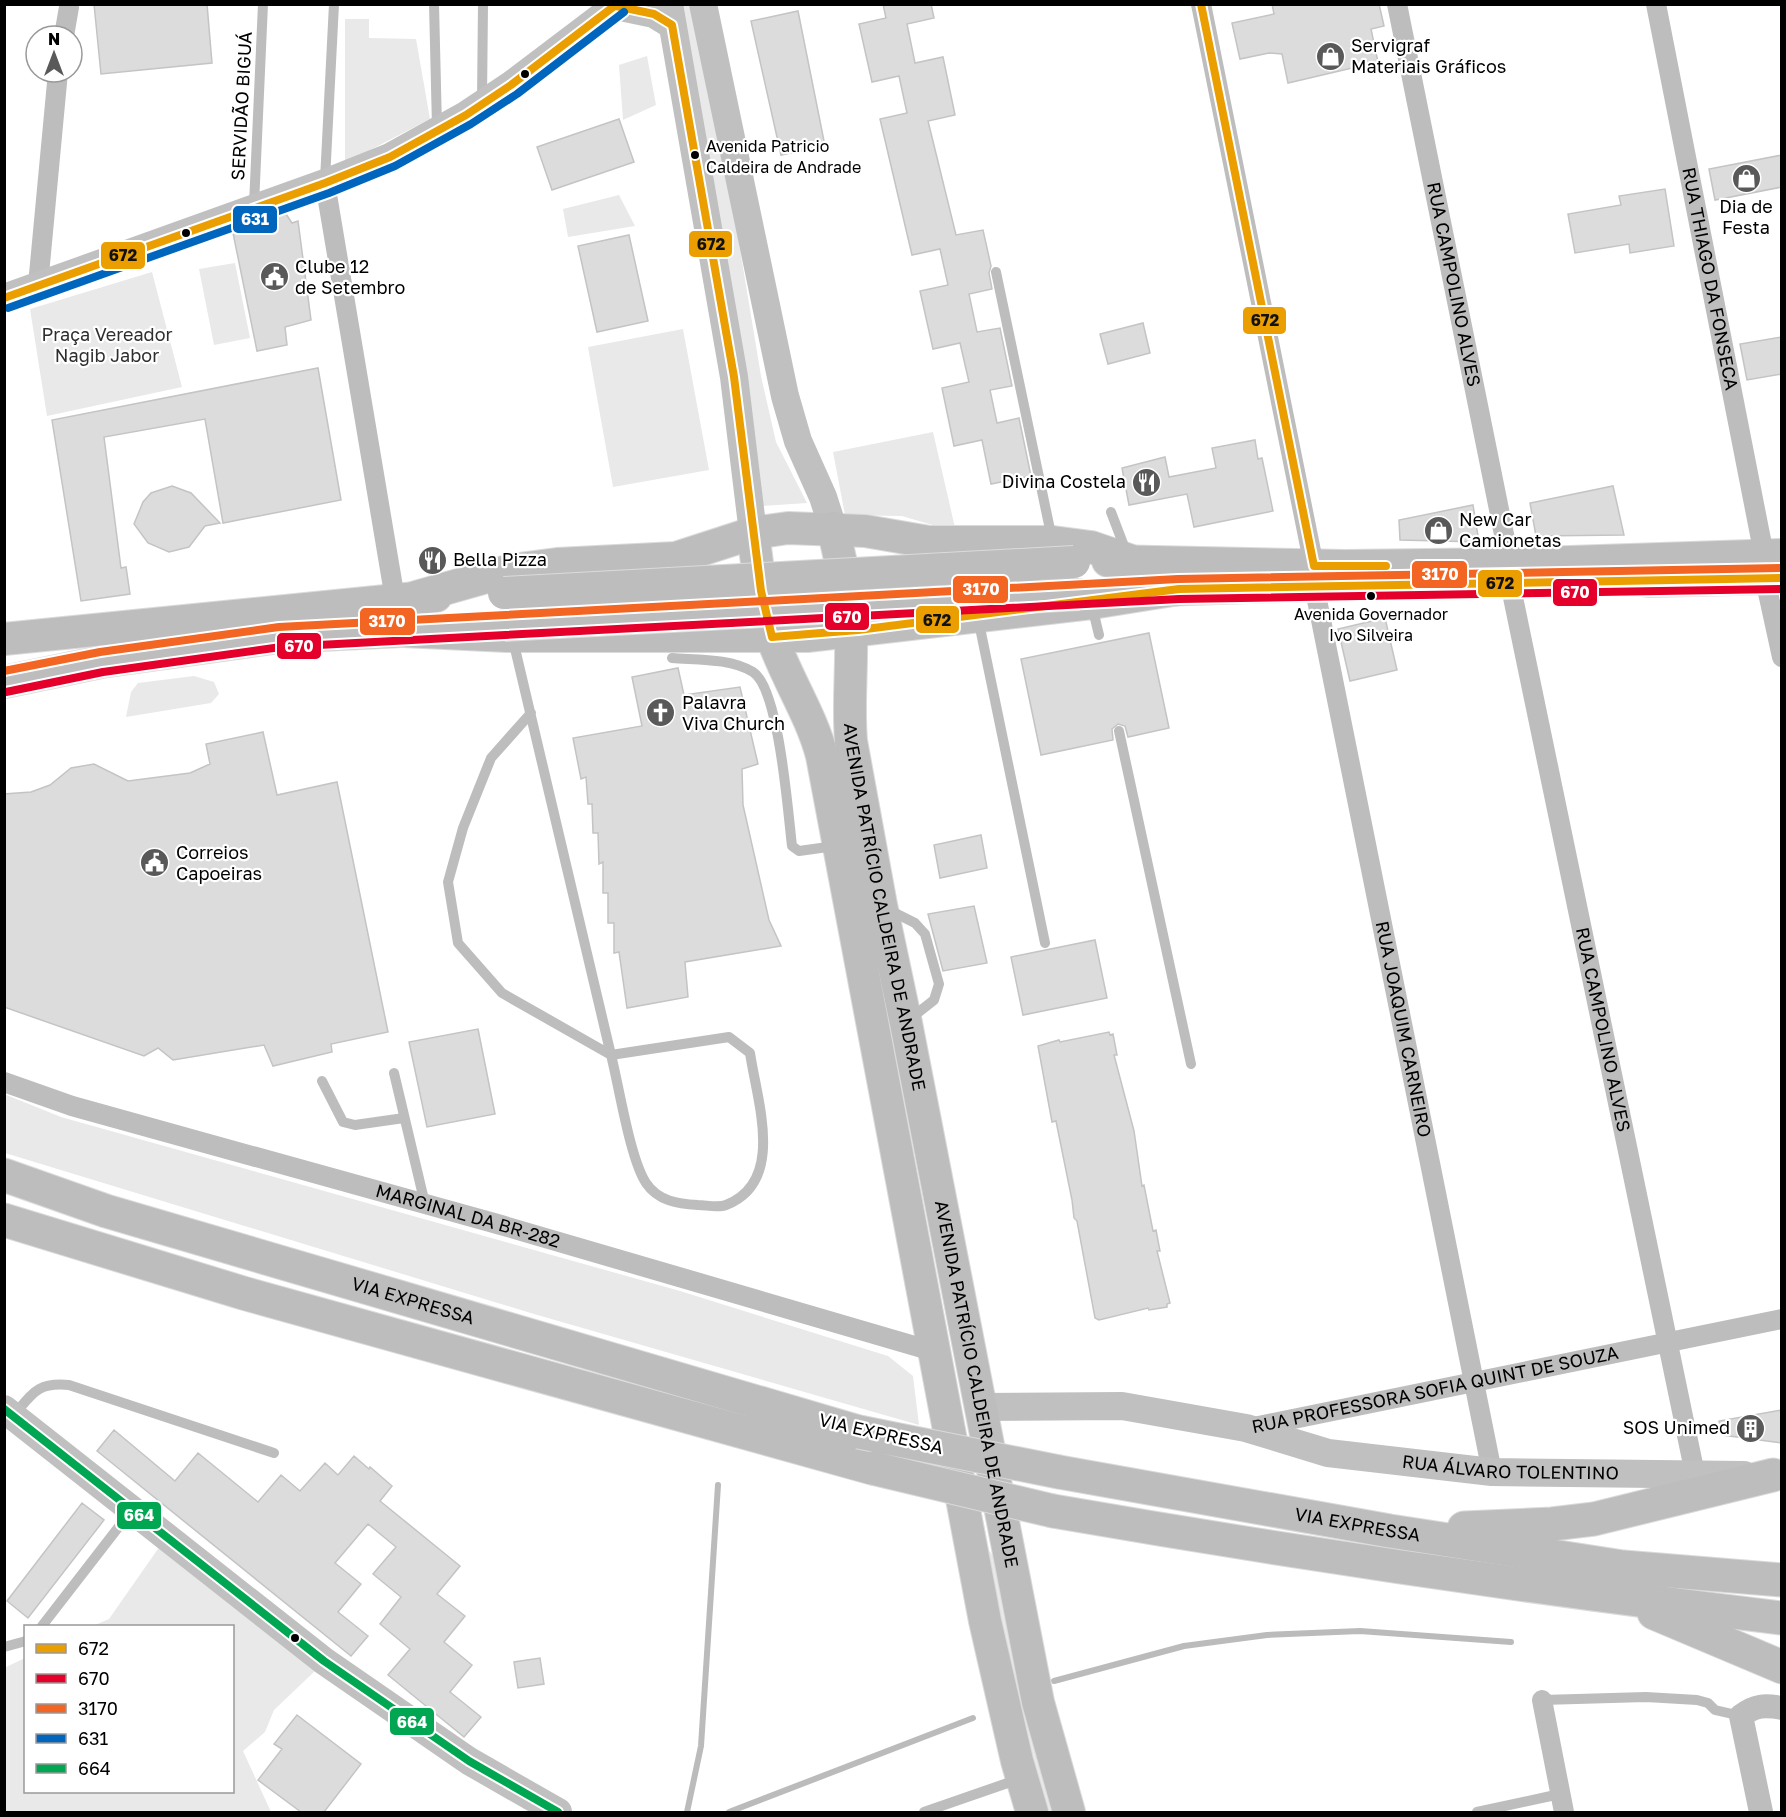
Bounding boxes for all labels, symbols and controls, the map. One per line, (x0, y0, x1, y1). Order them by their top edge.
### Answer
north arrow (24, 24, 84, 84)
text: N (48, 29, 60, 49)
street label: SERVIDÃO BIGUÁ (226, 31, 256, 181)
place label: Servigraf Materiais Gráficos (1351, 34, 1506, 77)
shop icon: Servigraf Materiais Gráficos (1314, 40, 1346, 72)
unlabelled marker (519, 68, 531, 80)
place label: Avenida Patricio Caldeira de Andrade (706, 136, 861, 177)
marker: Avenida Patricio Caldeira de Andrade (689, 149, 701, 161)
shop icon: Dia de Festa (1730, 162, 1762, 194)
street label: RUA THIAGO DA FONSECA (1678, 165, 1743, 392)
street label: RUA CAMPOLINO ALVES (1423, 180, 1486, 388)
place label: Dia de Festa (1719, 195, 1773, 238)
line badge: 631 (232, 205, 278, 234)
text: 631 (241, 209, 269, 229)
unlabelled marker (180, 227, 192, 239)
line badge: 672 (688, 230, 733, 258)
text: 672 (697, 234, 726, 254)
line badge: 672 (100, 241, 146, 270)
text: 672 (109, 245, 138, 265)
place label: Clube 12 de Setembro (295, 255, 405, 298)
public building icon: Clube 12 de Setembro (258, 261, 290, 293)
line badge: 672 (1242, 306, 1287, 335)
text: 672 (1251, 310, 1280, 330)
park label: Praça Vereador Nagib Jabor (41, 323, 173, 366)
restaurant icon: Divina Costela (1131, 466, 1163, 498)
place label: Divina Costela (1002, 470, 1126, 492)
place label: New Car Camionetas (1459, 508, 1561, 551)
shop icon: New Car Camionetas (1422, 514, 1454, 546)
restaurant icon: Bella Pizza (416, 544, 448, 576)
place label: Bella Pizza (453, 548, 547, 570)
line badge: 3170 (1411, 560, 1468, 589)
text: 3170 (1421, 564, 1459, 584)
line badge: 672 (1477, 569, 1523, 598)
text: 672 (1486, 573, 1515, 593)
line badge: 3170 (952, 575, 1009, 604)
line badge: 670 (1552, 578, 1598, 607)
text: 3170 (962, 579, 1000, 599)
text: 670 (1560, 582, 1590, 602)
marker: Avenida Governador Ivo Silveira (1365, 590, 1377, 602)
line badge: 670 (824, 602, 870, 631)
place label: Avenida Governador Ivo Silveira (1294, 604, 1448, 645)
line badge: 672 (915, 605, 960, 634)
line badge: 3170 (359, 607, 416, 636)
text: 670 (832, 607, 862, 627)
text: 672 (923, 610, 952, 630)
text: 3170 (368, 611, 406, 631)
line badge: 670 (276, 632, 322, 660)
text: 670 (284, 636, 314, 656)
place label: Palavra Viva Church (682, 691, 785, 734)
church icon: Palavra Viva Church (645, 697, 677, 729)
street label: AVENIDA PATRÍCIO CALDEIRA DE ANDRADE (840, 723, 931, 1093)
place label: Correios Capoeiras (176, 841, 262, 884)
public building icon: Correios Capoeiras (139, 847, 171, 879)
street label: RUA JOAQUIM CARNEIRO (1372, 919, 1437, 1139)
street label: RUA CAMPOLINO ALVES (1572, 925, 1636, 1134)
street label: MARGINAL DA BR-282 (373, 1179, 563, 1252)
street label: AVENIDA PATRÍCIO CALDEIRA DE ANDRADE (931, 1198, 1024, 1570)
street label: VIA EXPRESSA (349, 1272, 477, 1329)
street label: RUA PROFESSORA SOFIA QUINT DE SOUZA (1250, 1341, 1620, 1437)
street label: VIA EXPRESSA (817, 1408, 946, 1458)
building icon: SOS Unimed (1735, 1412, 1767, 1444)
place label: SOS Unimed (1623, 1416, 1730, 1438)
street label: RUA ÁLVARO TOLENTINO (1401, 1450, 1619, 1484)
line badge: 664 (116, 1501, 162, 1530)
street label: VIA EXPRESSA (1293, 1502, 1422, 1546)
text: 664 (124, 1505, 154, 1525)
legend (24, 1625, 234, 1793)
unlabelled marker (289, 1632, 301, 1644)
text: 672 (78, 1637, 109, 1659)
text: 670 (78, 1667, 110, 1689)
text: 3170 (78, 1697, 118, 1719)
line badge: 664 (389, 1707, 435, 1736)
text: 664 (397, 1712, 427, 1732)
text: 631 (78, 1727, 108, 1749)
text: 664 (78, 1757, 111, 1779)

